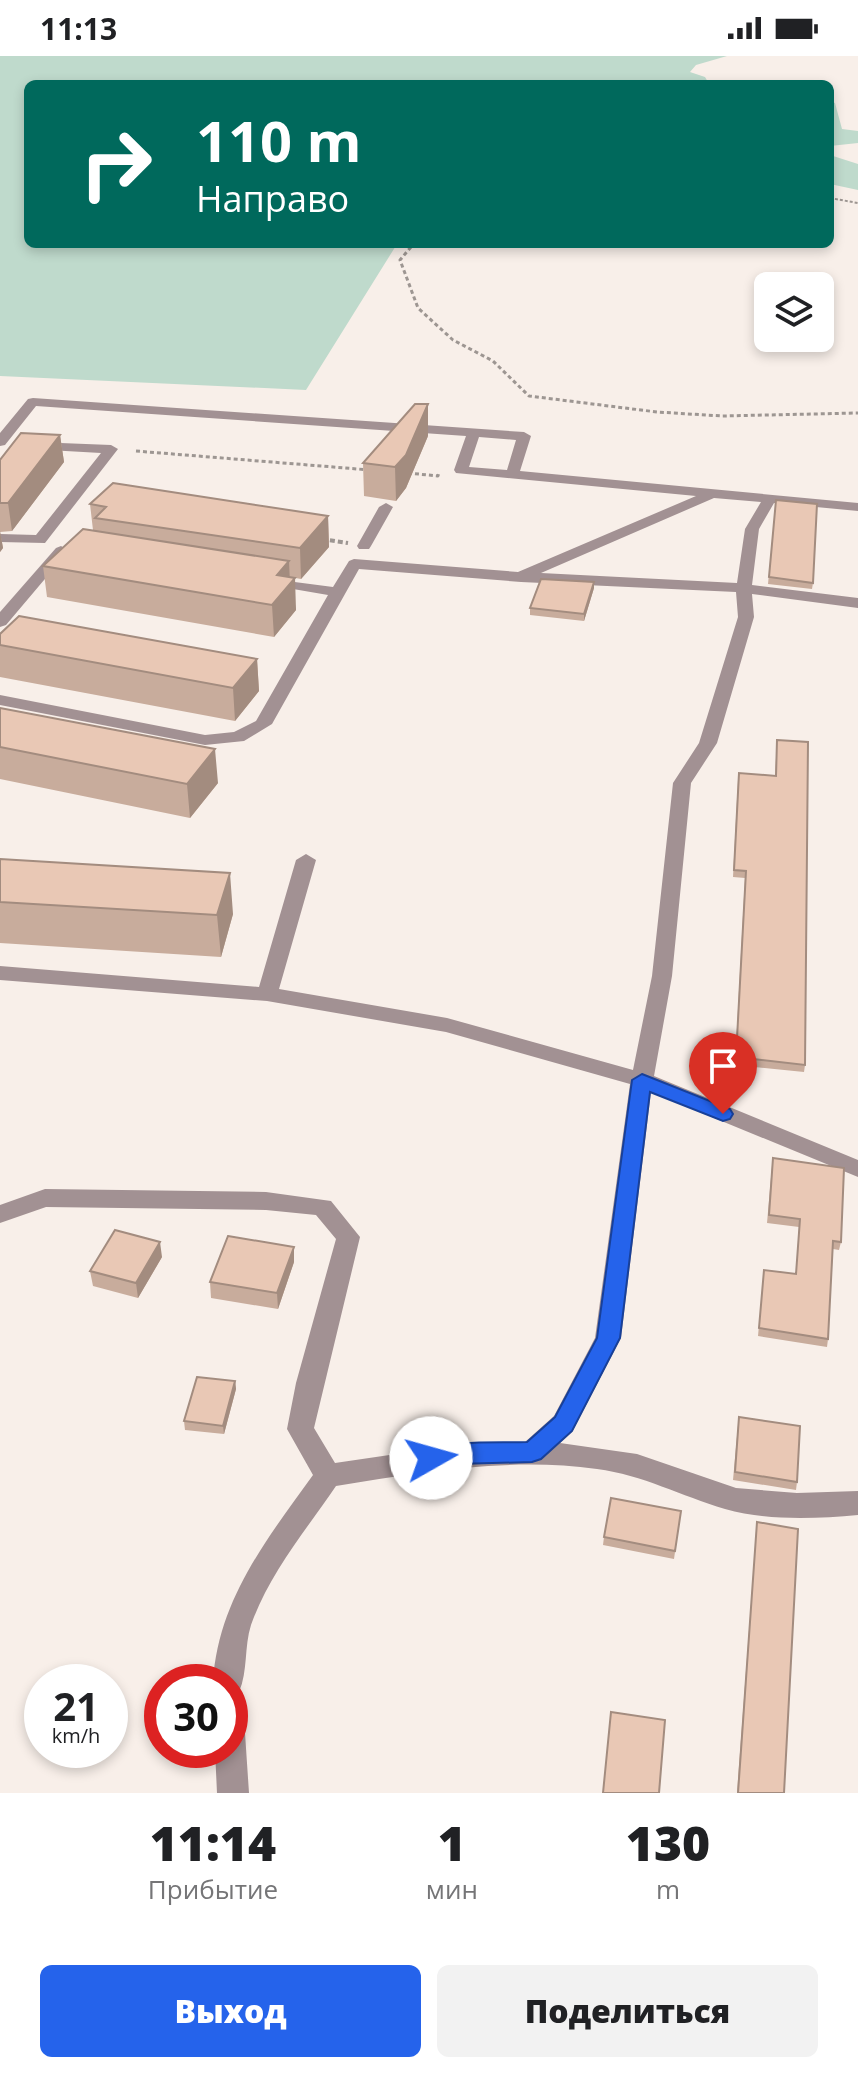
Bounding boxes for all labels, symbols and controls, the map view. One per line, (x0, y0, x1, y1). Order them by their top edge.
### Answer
text: 11:13 (40, 8, 117, 49)
text: 110 m (196, 102, 362, 178)
icon: right (64, 112, 168, 216)
text: Направо (196, 174, 349, 223)
map controls (754, 272, 834, 352)
button: layers (754, 272, 834, 352)
pin (689, 1032, 757, 1114)
icon: arrive (701, 1044, 745, 1088)
position arrow (389, 1416, 473, 1500)
speed limit sign: 30 (144, 1664, 248, 1768)
text: 21 (53, 1678, 99, 1733)
text: km/h (52, 1722, 100, 1749)
text: 11:14 (150, 1810, 276, 1875)
text: 1 (438, 1810, 466, 1875)
text: 130 (626, 1810, 710, 1875)
text: Прибытие (148, 1871, 278, 1907)
text: мин (426, 1871, 478, 1907)
text: m (656, 1871, 680, 1907)
button: Выход (40, 1965, 421, 2057)
button: Поделиться (437, 1965, 818, 2057)

